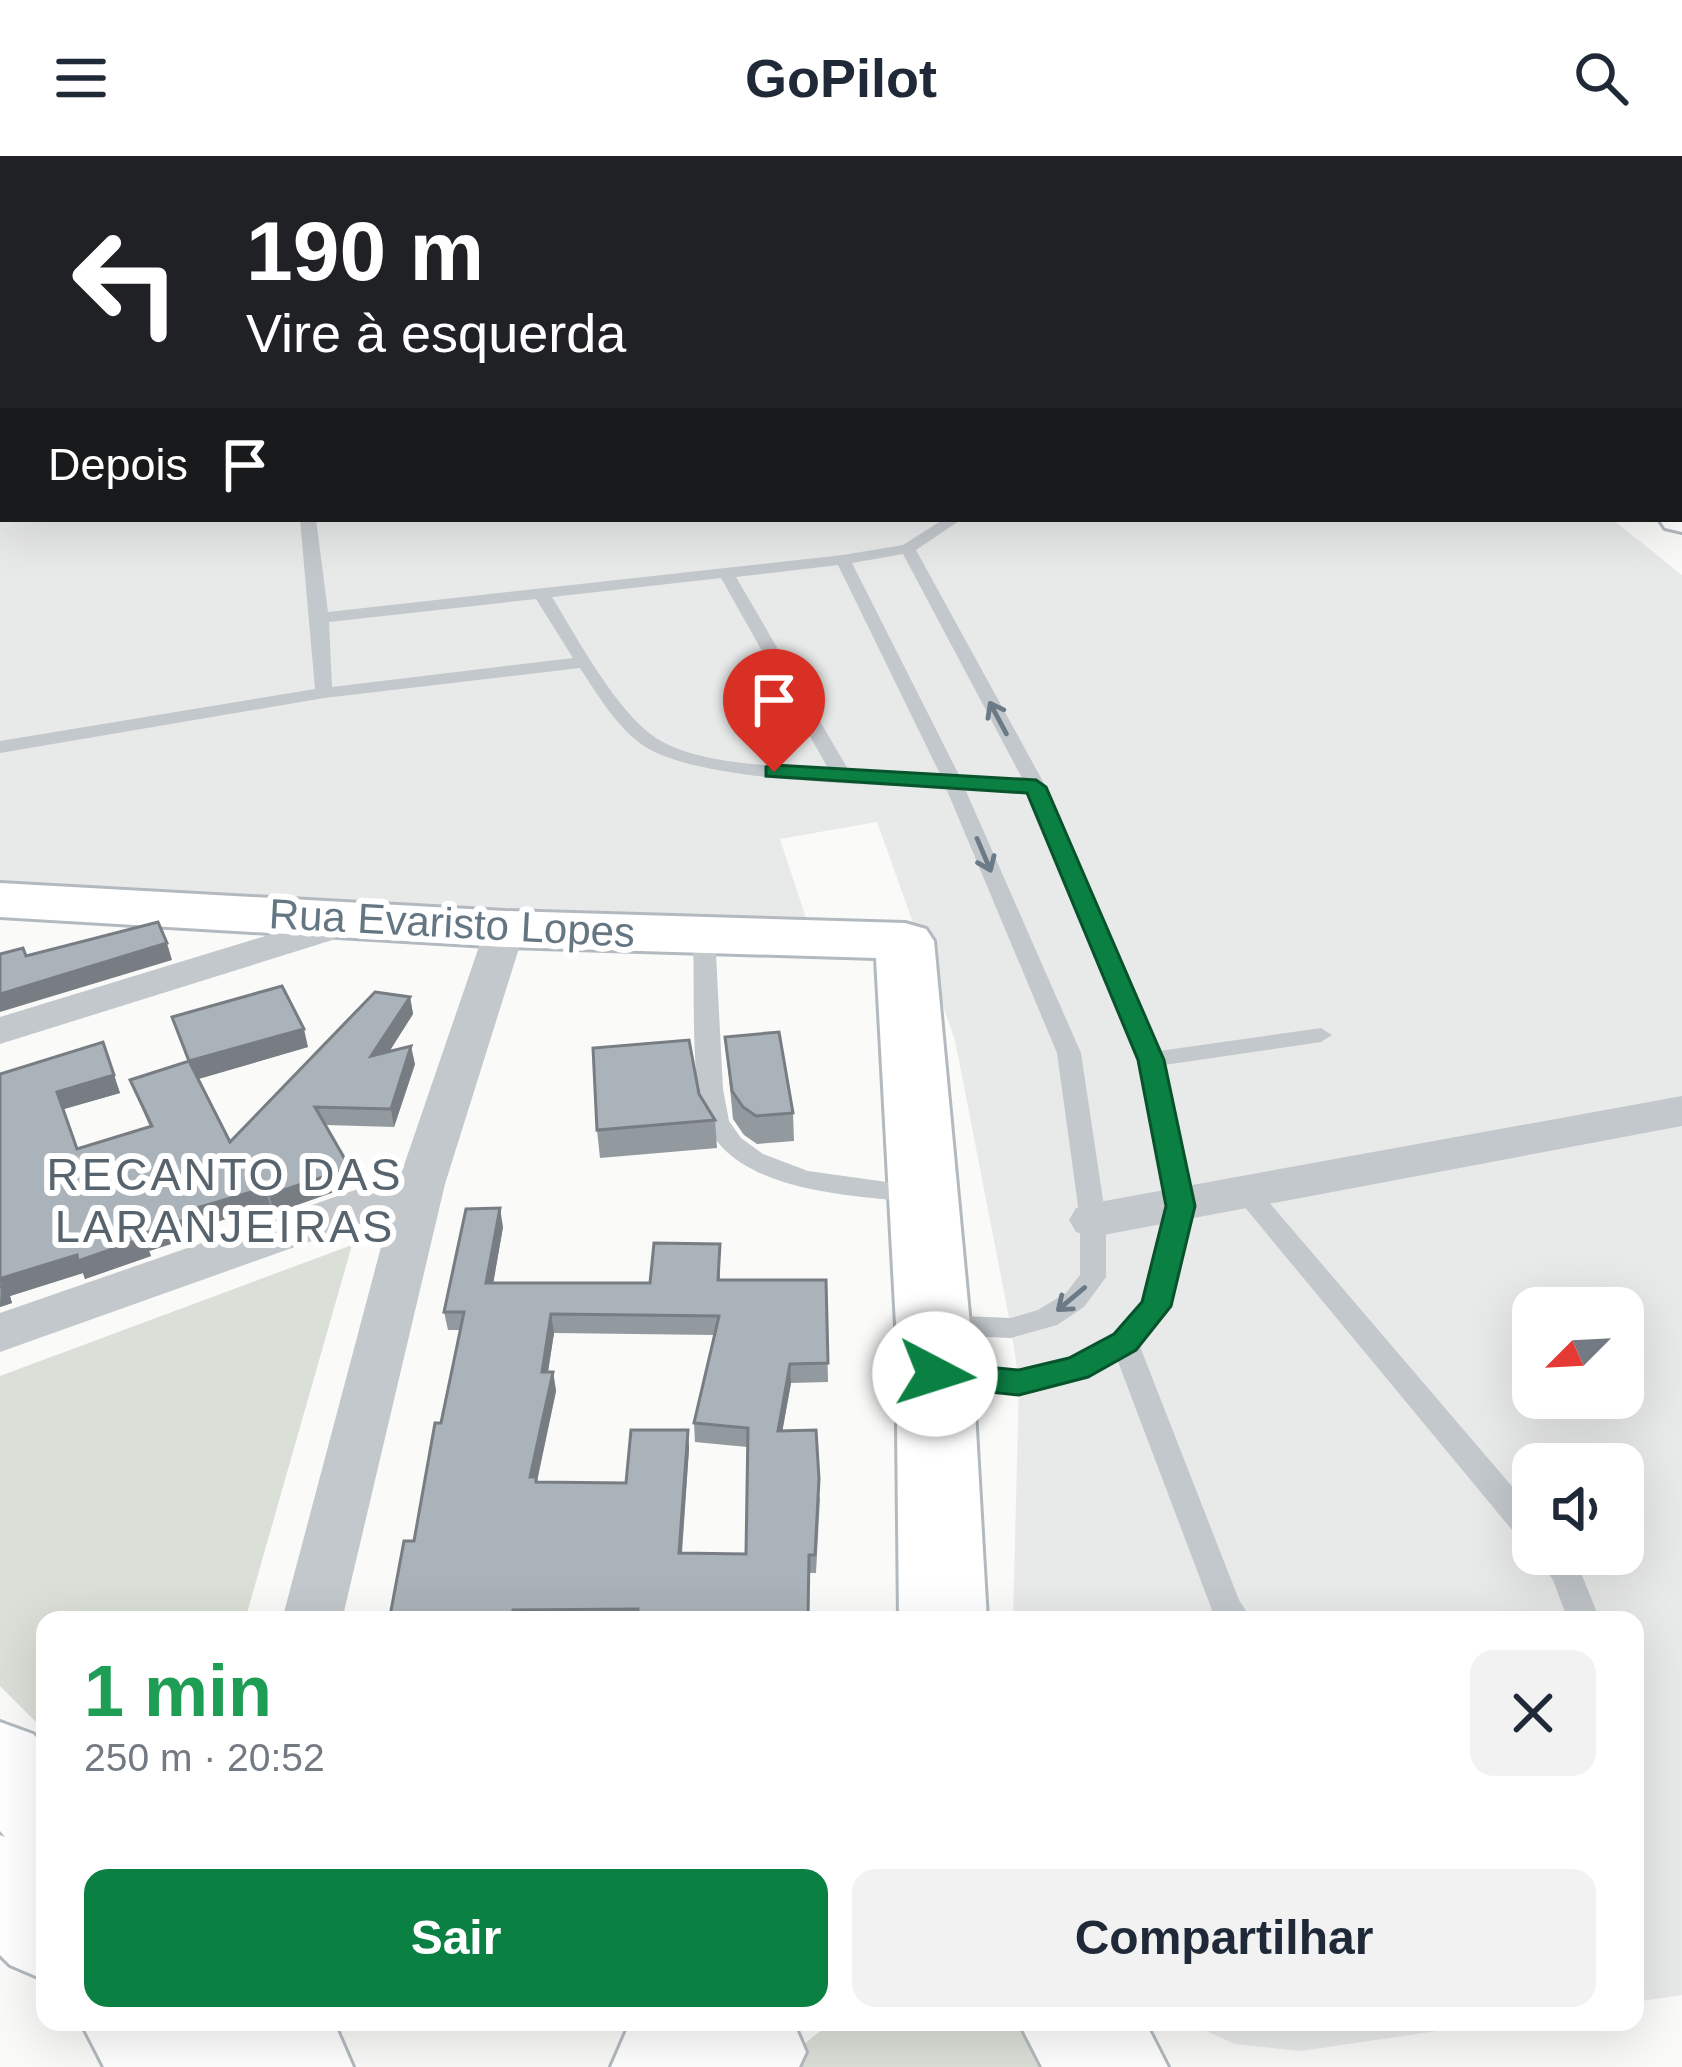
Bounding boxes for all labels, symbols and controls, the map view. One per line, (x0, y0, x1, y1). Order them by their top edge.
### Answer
icon: menu (48, 45, 114, 111)
icon: search (1568, 45, 1634, 111)
text: GoPilot (745, 48, 937, 108)
icon: left (48, 204, 204, 360)
text: 190 m (246, 204, 484, 298)
text: Vire à esquerda (246, 303, 626, 363)
icon: arrive (212, 432, 278, 498)
text: Depois (48, 439, 188, 490)
pin (723, 649, 825, 772)
icon: arrive (741, 667, 807, 733)
one-way arrow (986, 700, 1009, 736)
one-way arrow (975, 835, 996, 872)
street label: Rua Evaristo Lopes (268, 890, 636, 956)
district label: RECANTO DAS LARANJEIRAS (46, 1149, 404, 1252)
one-way arrow (1056, 1285, 1086, 1313)
north arrow (1512, 1287, 1644, 1419)
map controls (1512, 1287, 1644, 1575)
position arrow (872, 1311, 998, 1437)
button: sound (1512, 1443, 1644, 1575)
button: close (1470, 1650, 1596, 1776)
text: 1 min (84, 1651, 272, 1731)
text: 250 m · 20:52 (84, 1736, 325, 1779)
button: Sair (84, 1869, 828, 2007)
button: Compartilhar (852, 1869, 1596, 2007)

